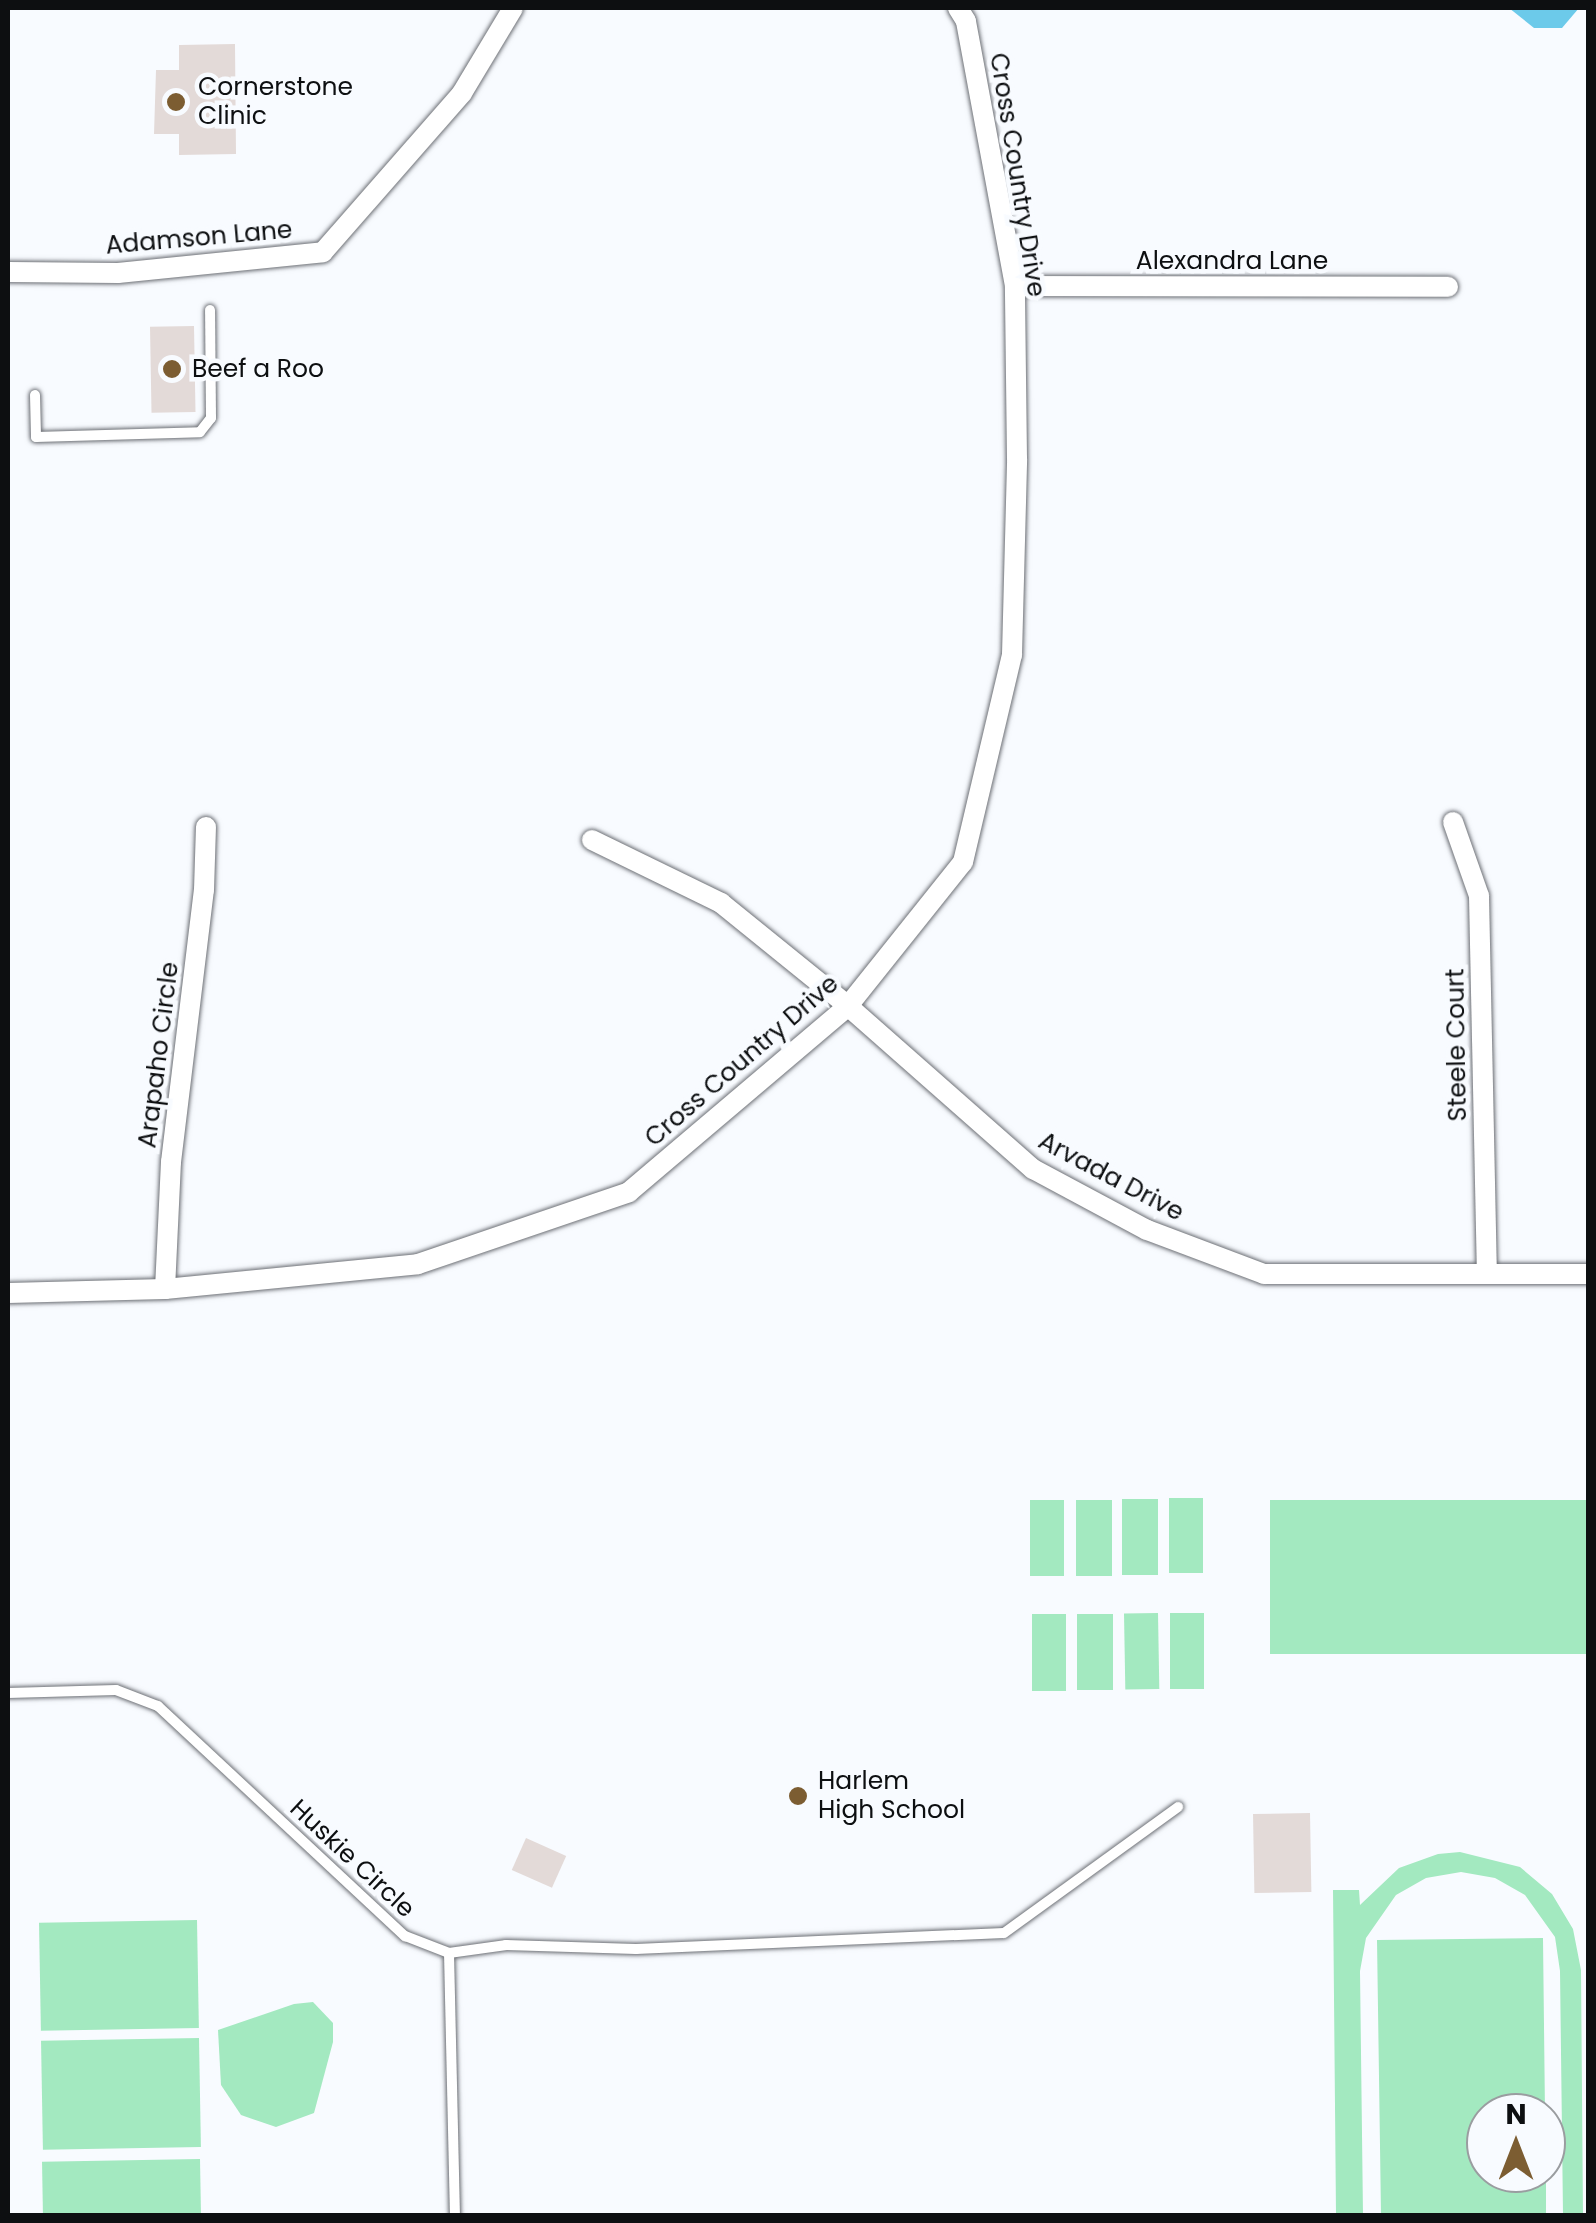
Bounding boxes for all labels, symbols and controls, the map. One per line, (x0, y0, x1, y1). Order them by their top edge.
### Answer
street label: Cross Country Drive (983, 51, 1051, 299)
place label: Cornerstone Clinic (198, 73, 353, 132)
marker: Cornerstone Clinic (163, 89, 189, 115)
street label: Adamson Lane (104, 215, 294, 261)
street label: Alexandra Lane (1136, 246, 1328, 276)
place label: Beef a Roo (192, 354, 324, 384)
marker: Beef a Roo (161, 358, 183, 380)
street label: Arapaho Circle (133, 960, 185, 1150)
street label: Steele Court (1441, 968, 1473, 1122)
street label: Cross Country Drive (639, 969, 845, 1153)
street label: Arvada Drive (1033, 1126, 1189, 1228)
place label: Harlem High School (818, 1767, 965, 1826)
marker: Harlem High School (787, 1785, 809, 1807)
street label: Huskie Circle (284, 1794, 420, 1924)
north arrow (1466, 2093, 1566, 2193)
text: N (1505, 2095, 1527, 2134)

